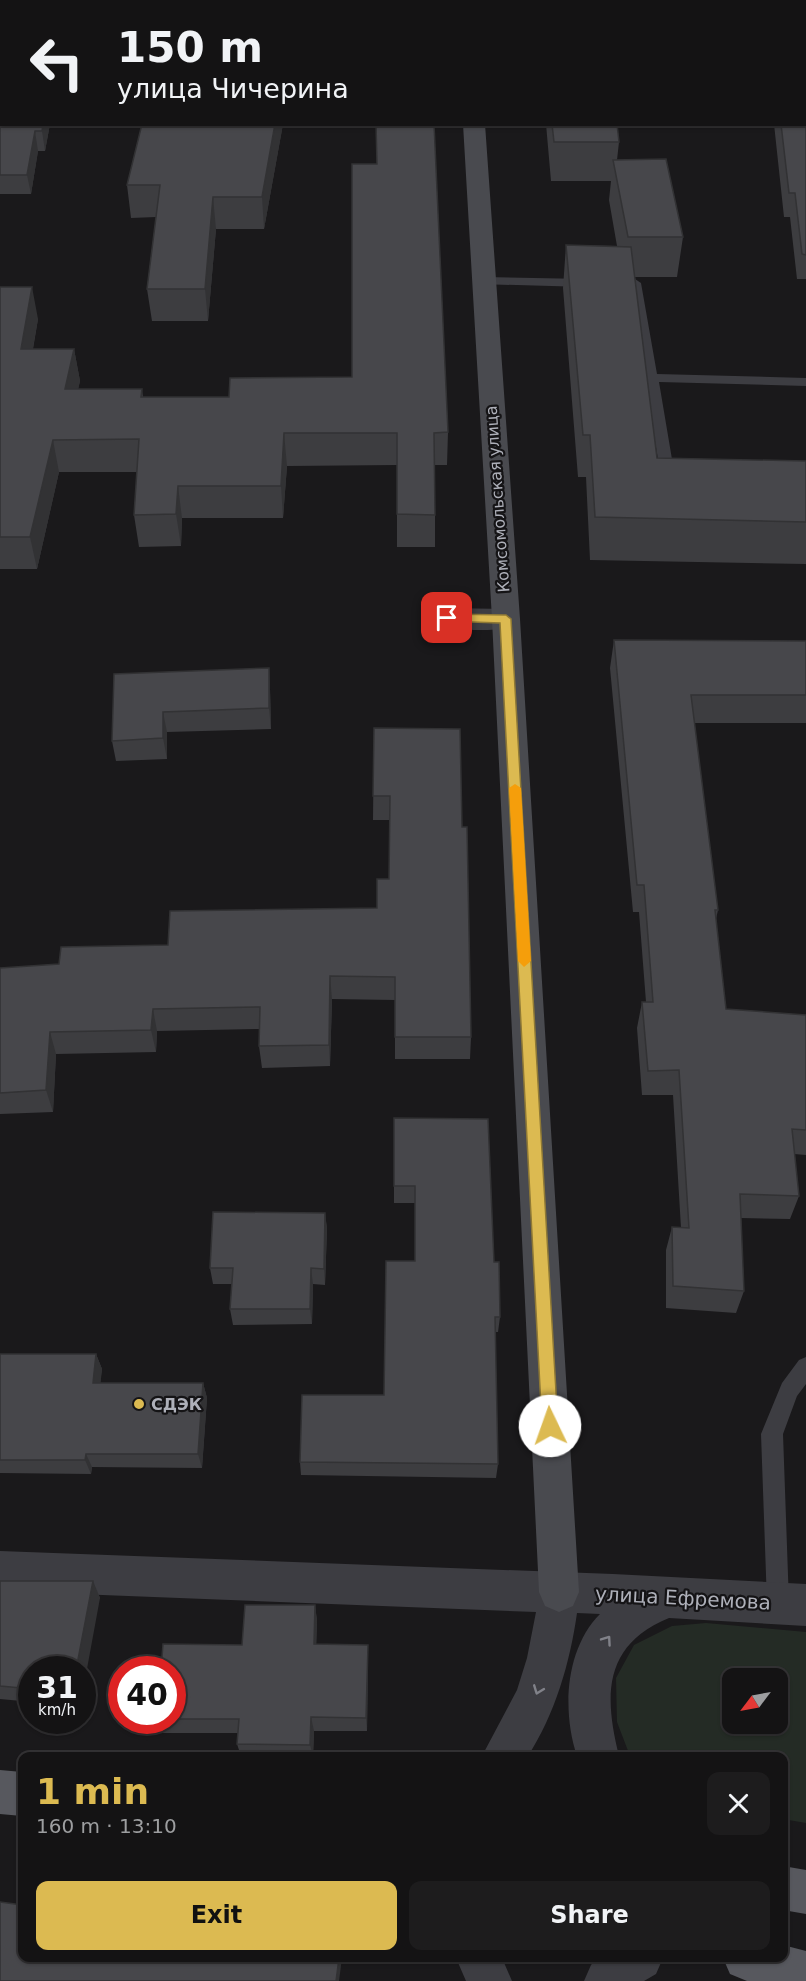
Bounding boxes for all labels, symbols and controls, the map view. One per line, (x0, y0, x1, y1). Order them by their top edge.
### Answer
text: 150 m (117, 23, 263, 72)
icon: left (18, 24, 96, 102)
text: улица Чичерина (117, 73, 349, 104)
street label: Комсомольская улица (481, 405, 514, 593)
pin (421, 592, 472, 643)
icon: arrive (430, 601, 463, 634)
position arrow (518, 1394, 582, 1458)
place label: СДЭК (151, 1395, 202, 1414)
marker: СДЭК (132, 1397, 146, 1411)
street label: улица Ефремова (595, 1581, 771, 1615)
one-way arrow (600, 1636, 611, 1647)
speed limit sign: 40 (108, 1656, 186, 1734)
north arrow (722, 1668, 788, 1734)
map controls (722, 1668, 788, 1734)
text: 31 (36, 1670, 78, 1705)
one-way arrow (533, 1683, 545, 1694)
text: km/h (38, 1701, 76, 1719)
text: 1 min (36, 1771, 149, 1812)
button: close (707, 1772, 770, 1835)
text: 160 m · 13:10 (36, 1814, 177, 1838)
button: Exit (36, 1881, 397, 1950)
button: Share (409, 1881, 770, 1950)

